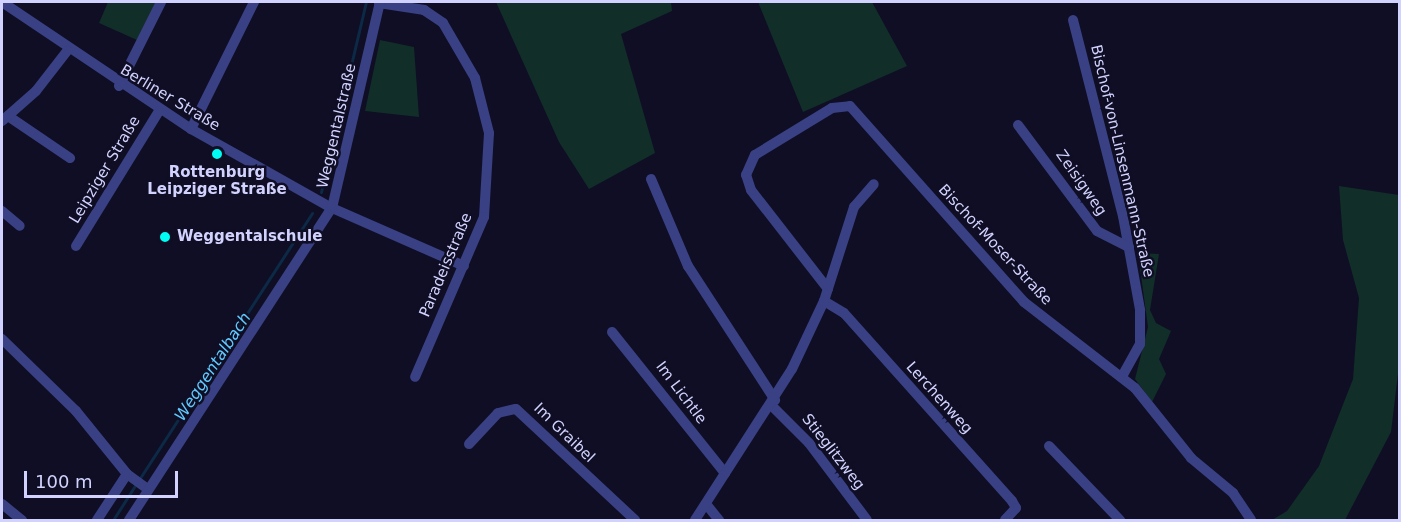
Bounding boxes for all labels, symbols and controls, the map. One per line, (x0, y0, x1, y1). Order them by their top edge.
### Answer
street label: Bischof-von-Linsenmann-Straße (1086, 43, 1158, 279)
street label: Berliner Straße (117, 61, 223, 135)
street label: Weggentalstraße (314, 62, 360, 190)
street label: Leipziger Straße (66, 113, 144, 227)
marker: Rottenburg Leipziger Straße (210, 147, 224, 161)
street label: Zeisigweg (1052, 147, 1110, 219)
place label: Rottenburg Leipziger Straße (147, 163, 287, 198)
street label: Bischof-Moser-Straße (934, 181, 1056, 309)
street label: Paradeisstraße (416, 210, 476, 320)
place label: Weggentalschule (177, 228, 322, 246)
marker: Weggentalschule (158, 230, 172, 244)
water label: Weggentalbach (171, 309, 255, 425)
street label: Im Lichtle (652, 358, 710, 428)
street label: Lerchenweg (902, 358, 976, 438)
street label: Im Graibel (530, 399, 598, 467)
street label: Stieglitzweg (798, 410, 868, 494)
scale bar (27, 459, 182, 497)
text: 100 m (35, 471, 93, 492)

